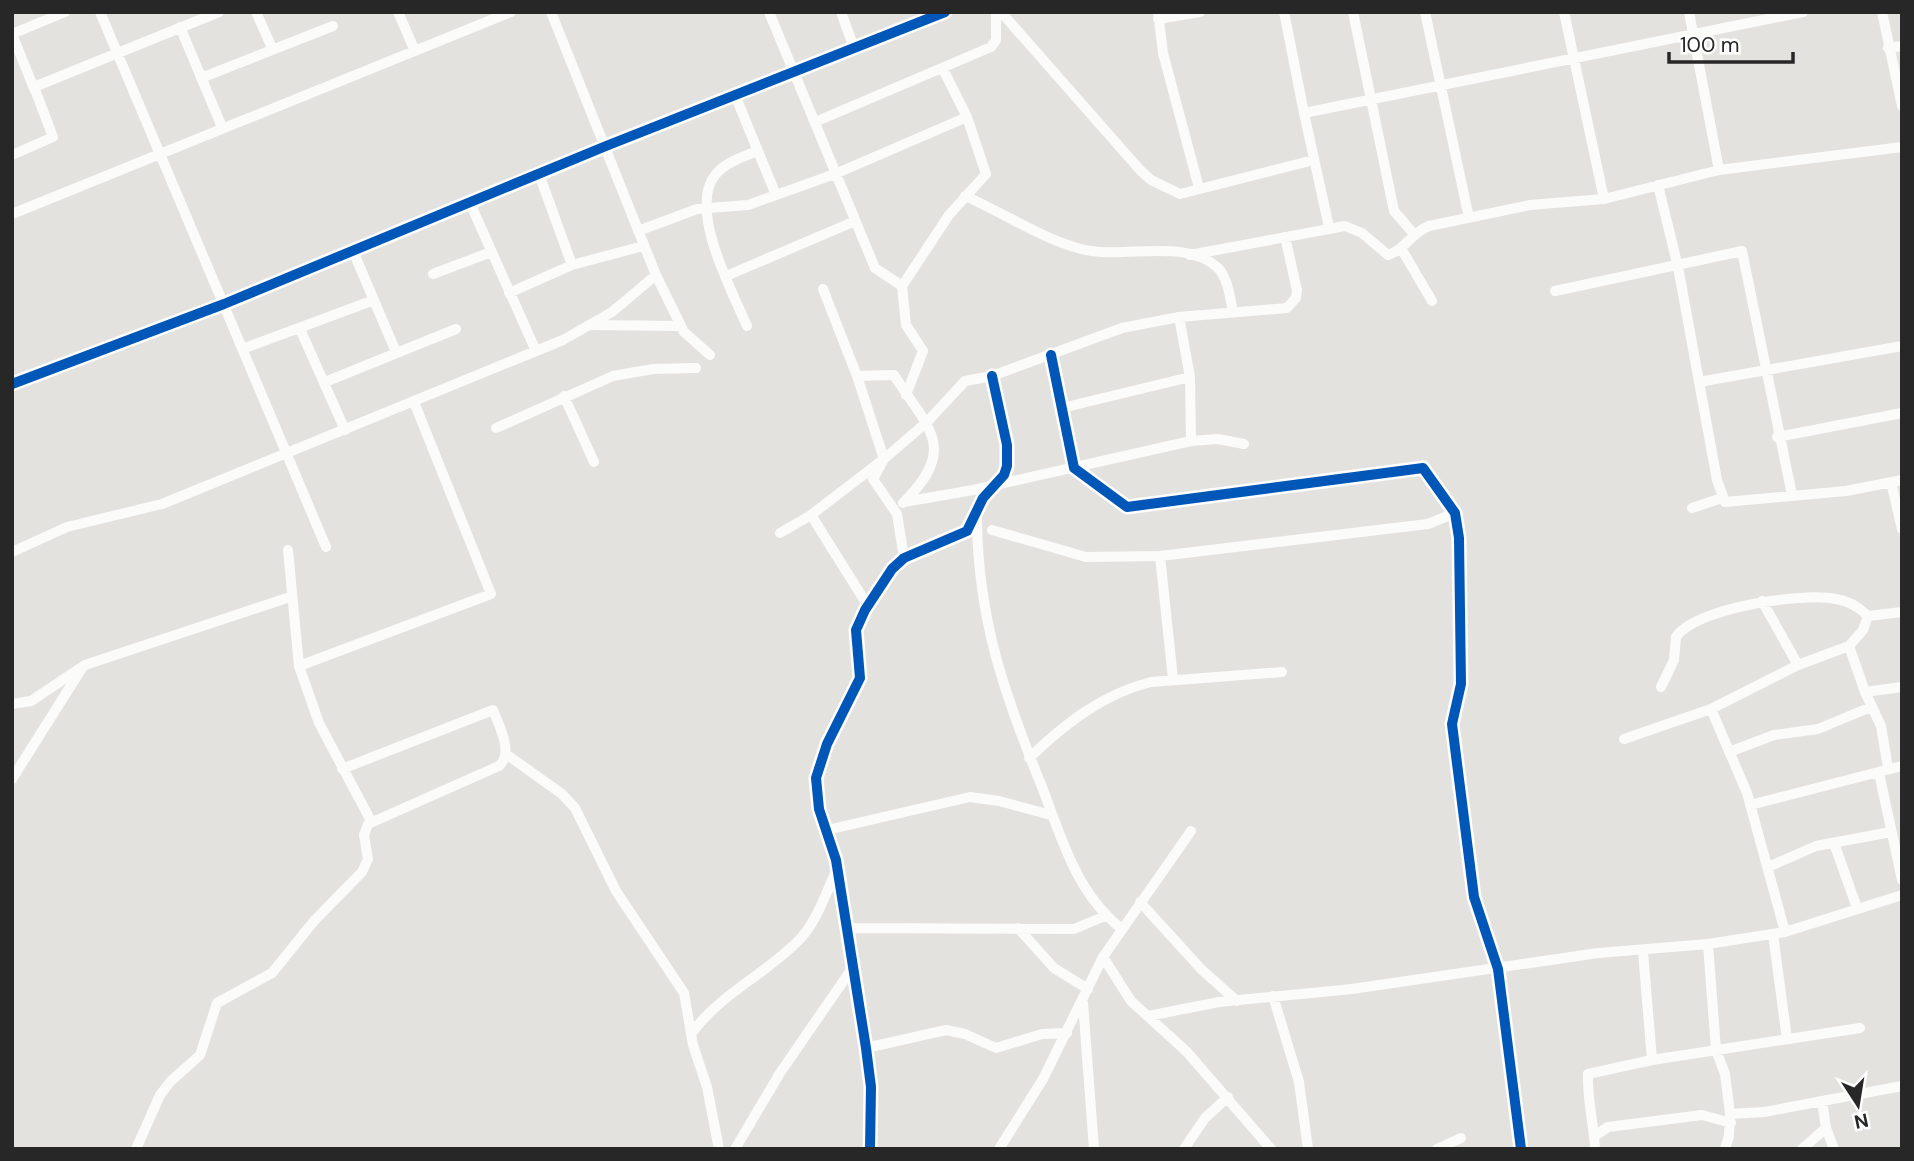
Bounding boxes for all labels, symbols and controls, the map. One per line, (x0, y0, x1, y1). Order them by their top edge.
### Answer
scale bar (1669, 21, 1793, 65)
text: 100 m (1680, 31, 1740, 59)
north arrow (1823, 1070, 1893, 1140)
text: N (1852, 1107, 1871, 1135)

